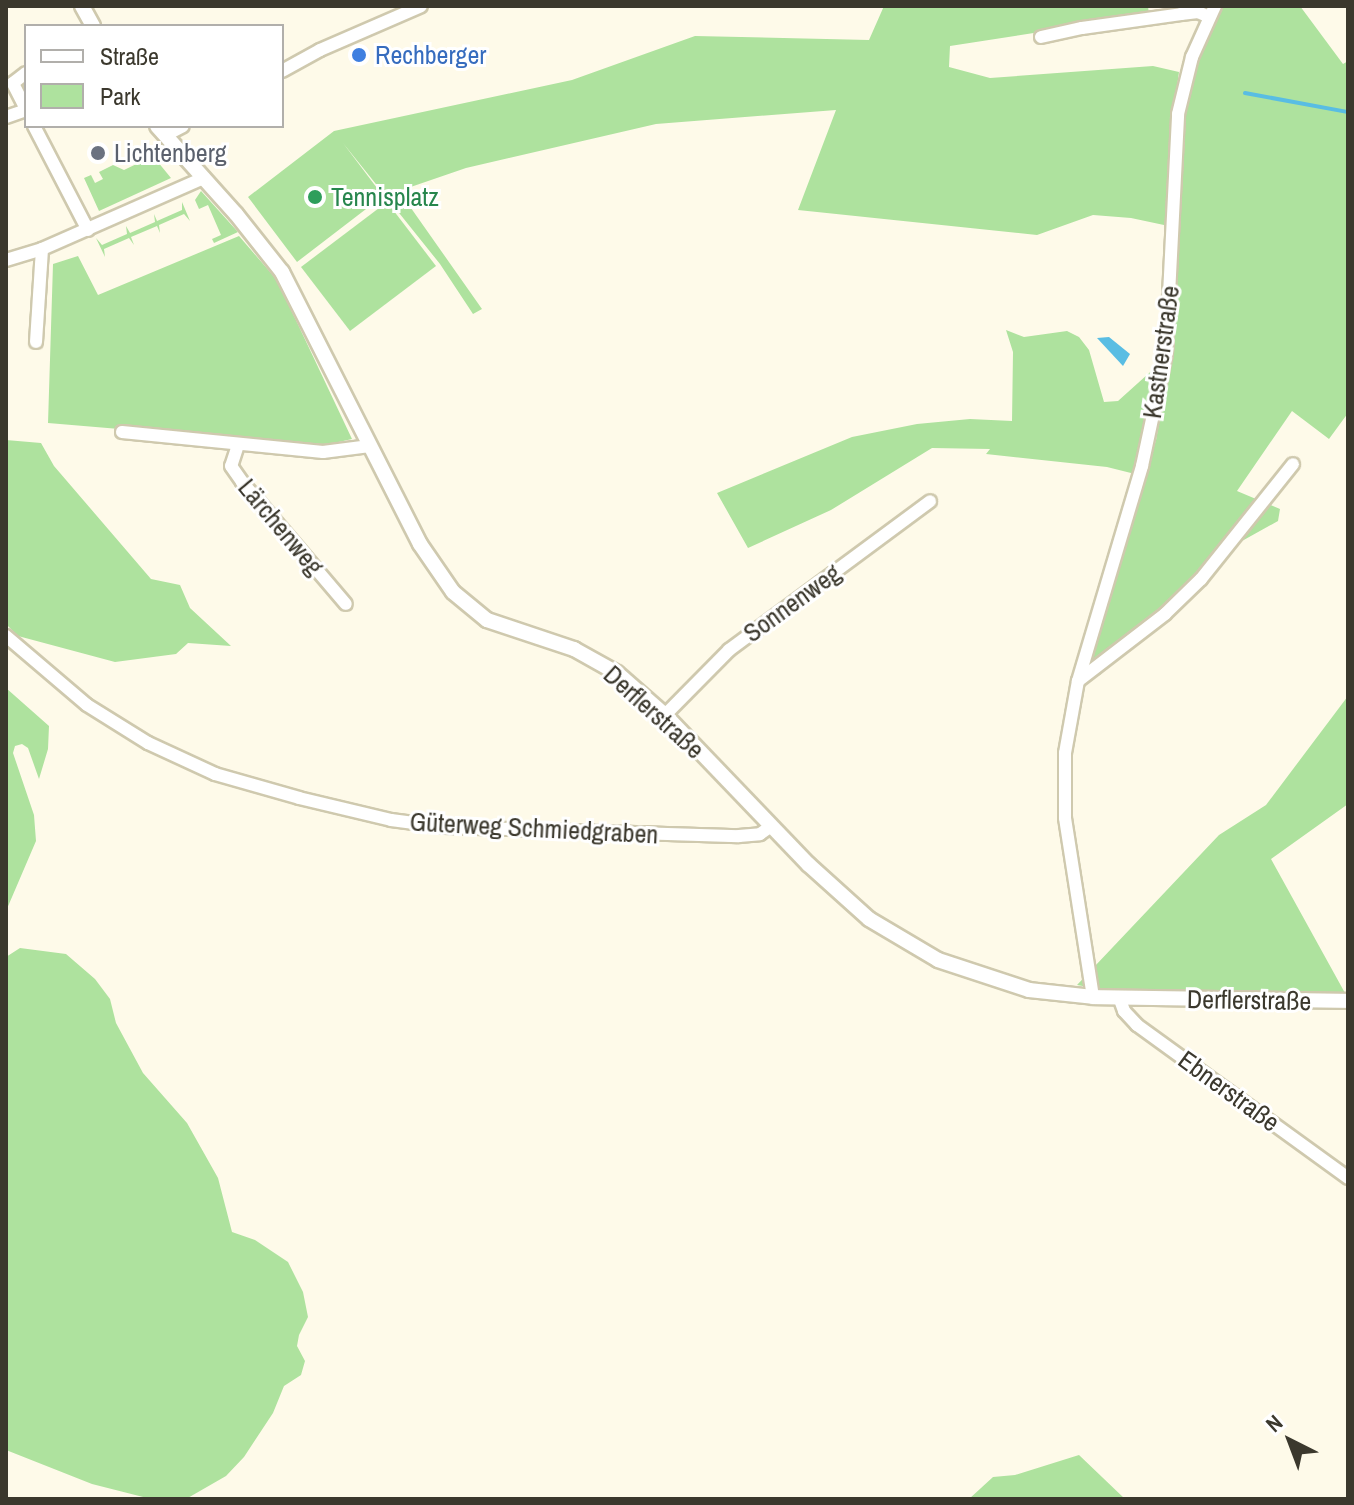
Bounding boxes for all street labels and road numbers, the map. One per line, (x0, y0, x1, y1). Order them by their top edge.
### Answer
street label: Kastnerstraße (1136, 284, 1186, 420)
street label: Lärchenweg (232, 472, 330, 582)
street label: Sonnenweg (737, 557, 847, 649)
street label: Derflerstraße (597, 659, 711, 765)
street label: Güterweg Schmiedgraben (409, 806, 659, 850)
street label: Derflerstraße (1187, 983, 1311, 1017)
street label: Ebnerstraße (1172, 1044, 1286, 1138)

